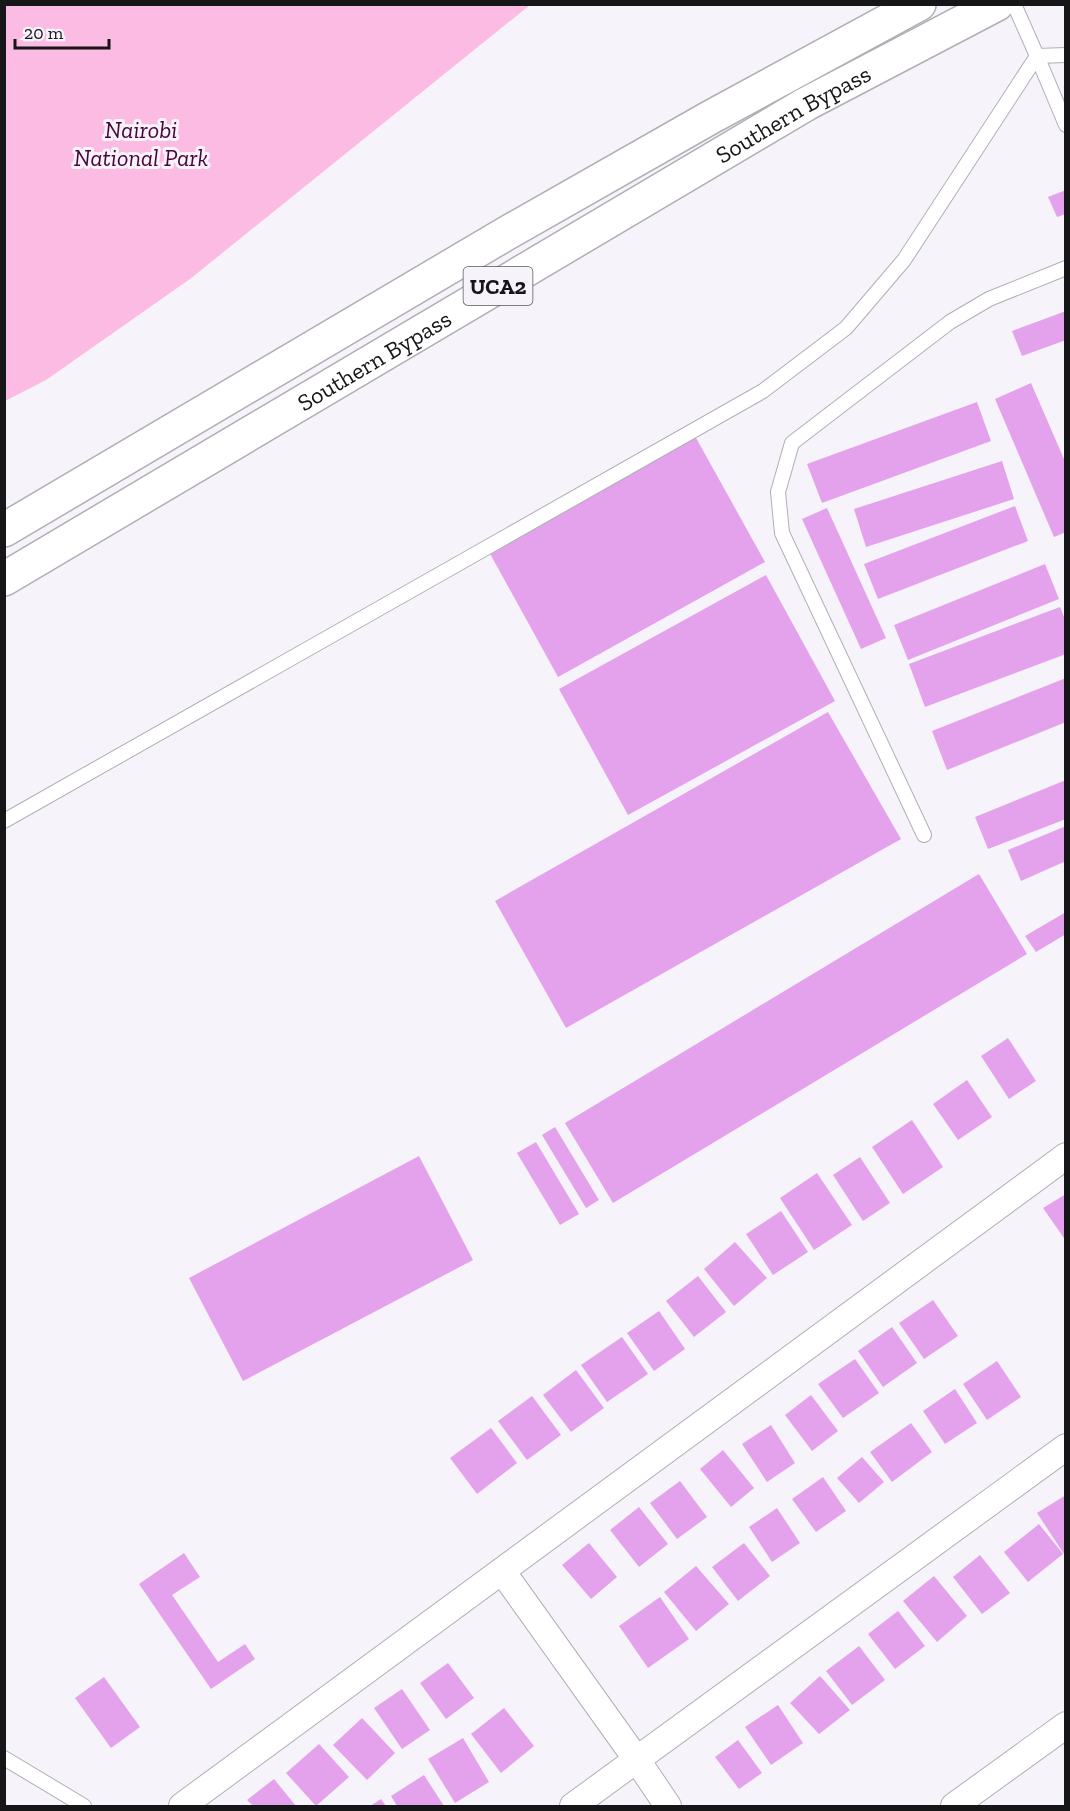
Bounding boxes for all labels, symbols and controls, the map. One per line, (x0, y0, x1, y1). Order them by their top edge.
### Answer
scale bar (15, 12, 110, 50)
text: 20 m (24, 22, 64, 44)
street label: Southern Bypass (710, 58, 875, 169)
park label: Nairobi National Park (74, 115, 209, 172)
road number: UCA2 (464, 267, 532, 305)
street label: Southern Bypass (292, 303, 456, 417)

